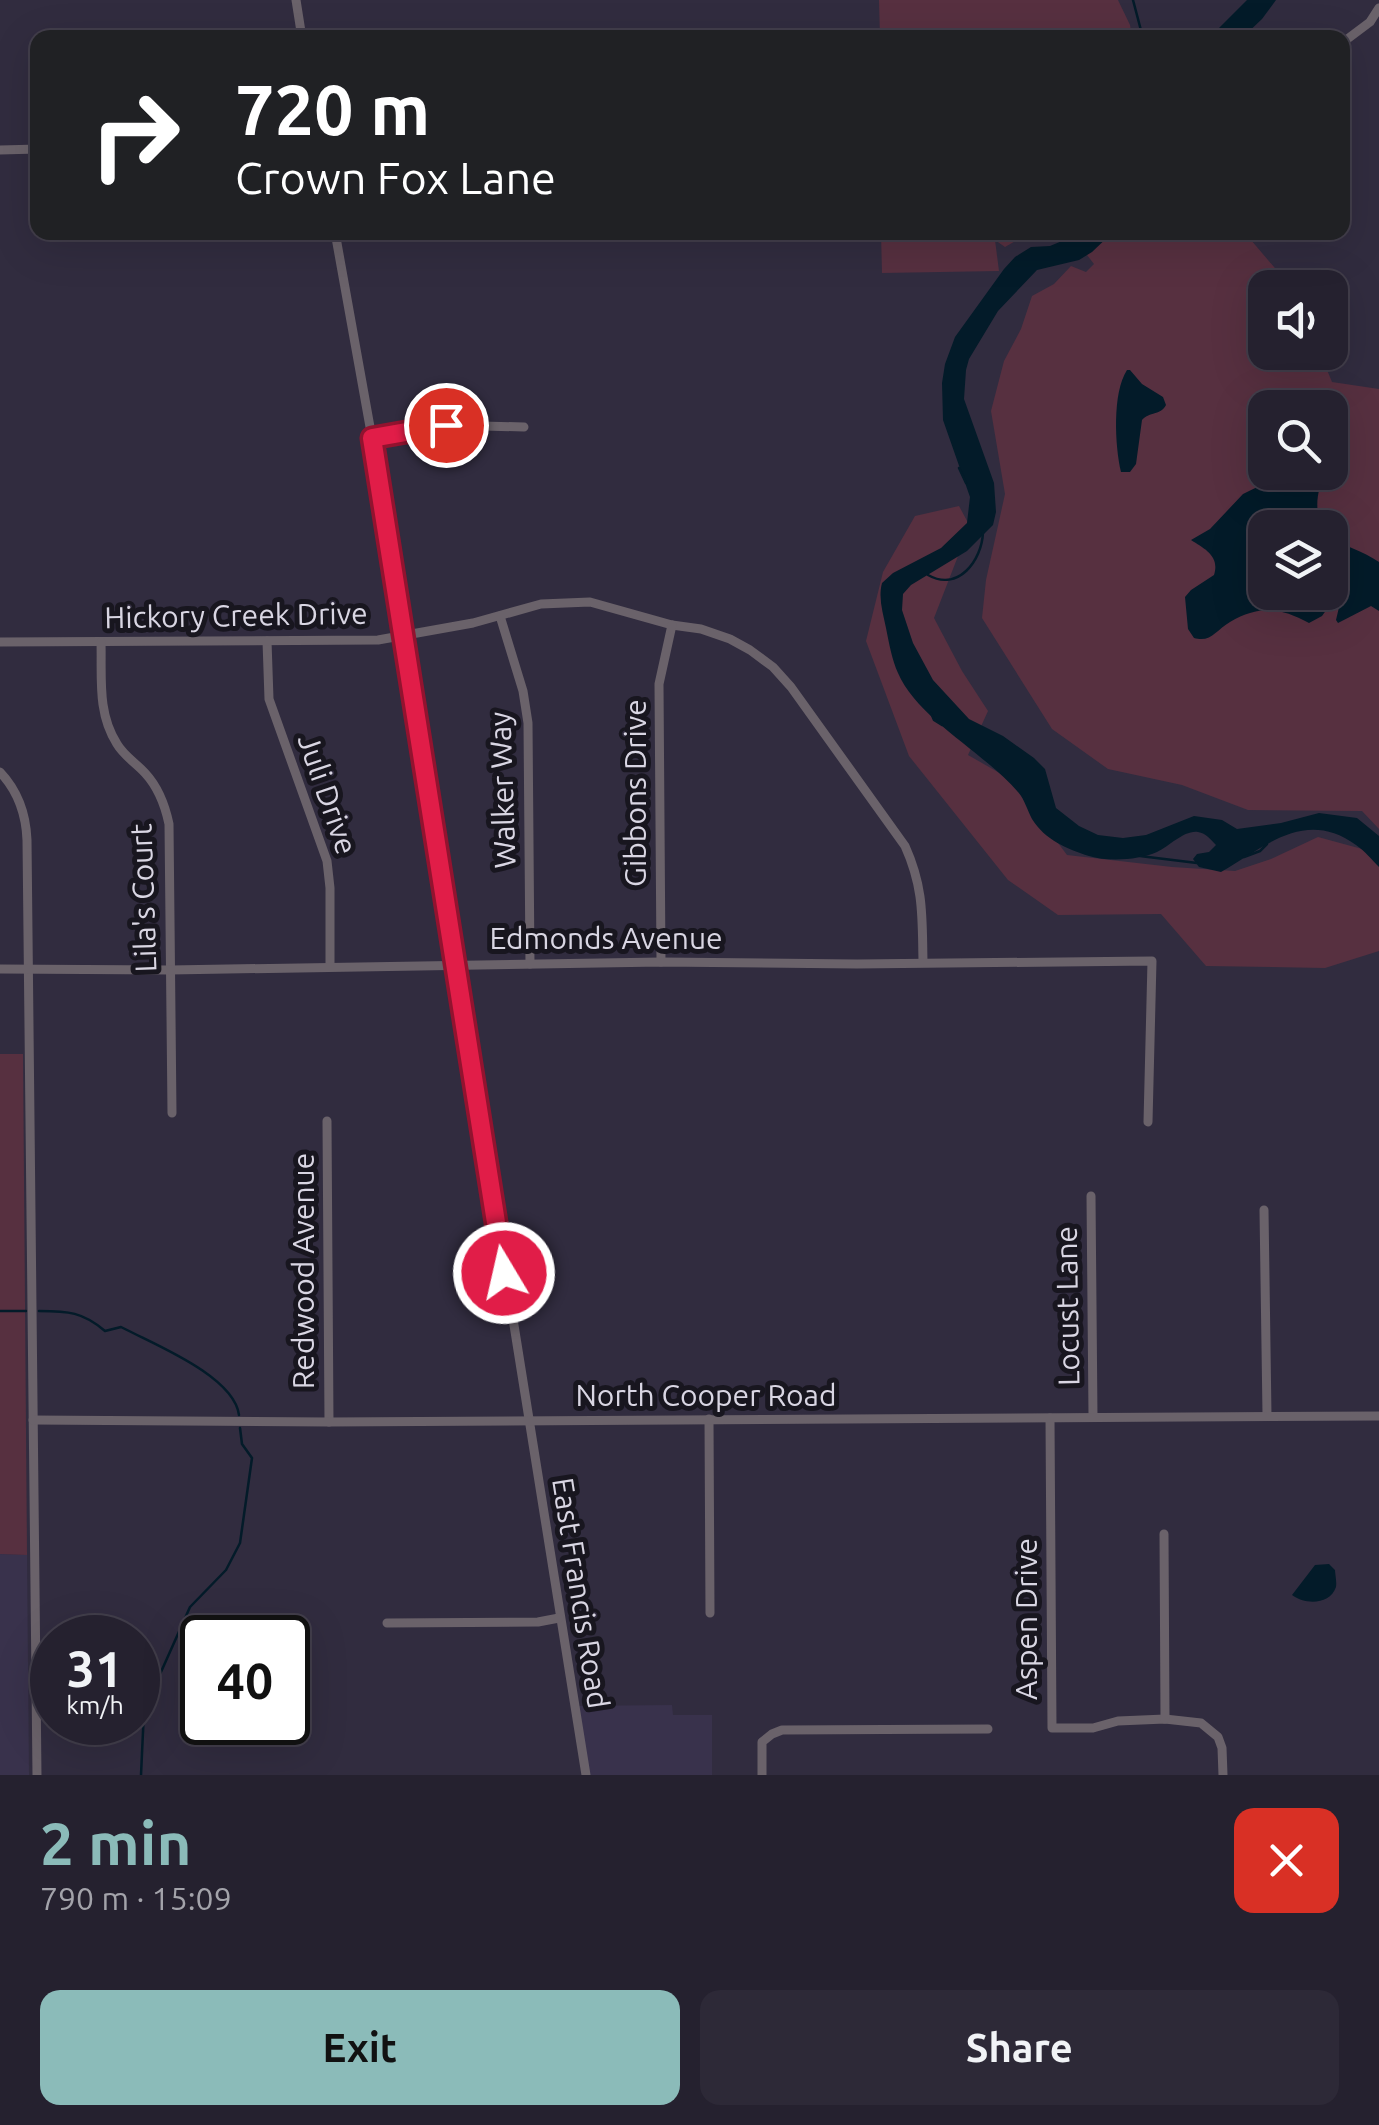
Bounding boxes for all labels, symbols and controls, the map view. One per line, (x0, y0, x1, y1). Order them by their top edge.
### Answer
icon: right (70, 70, 200, 200)
text: 720 m (235, 70, 430, 148)
text: Crown Fox Lane (235, 152, 556, 203)
map controls (1248, 270, 1348, 610)
button: sound (1248, 270, 1348, 370)
pin (404, 383, 489, 468)
button: search (1248, 390, 1348, 490)
icon: arrive (419, 398, 474, 453)
button: layers (1248, 510, 1348, 610)
street label: Hickory Creek Drive (104, 596, 368, 634)
street label: Gibbons Drive (618, 699, 652, 887)
street label: Walker Way (482, 711, 522, 869)
street label: Juli Drive (292, 729, 364, 859)
street label: Lila's Court (123, 823, 163, 973)
street label: Edmonds Avenue (489, 921, 723, 955)
street label: Redwood Avenue (286, 1153, 320, 1389)
position arrow (452, 1221, 556, 1325)
street label: Locust Lane (1049, 1226, 1085, 1386)
street label: North Cooper Road (575, 1378, 837, 1412)
street label: East Francis Road (546, 1475, 616, 1711)
street label: Aspen Drive (1009, 1538, 1043, 1700)
speed limit sign: 40 (180, 1615, 310, 1745)
text: 31 (67, 1640, 123, 1696)
text: km/h (66, 1691, 124, 1719)
button: close (1234, 1808, 1339, 1913)
text: 2 min (40, 1809, 192, 1876)
text: 790 m · 15:09 (40, 1880, 232, 1916)
button: Exit (40, 1990, 680, 2105)
button: Share (700, 1990, 1339, 2105)

